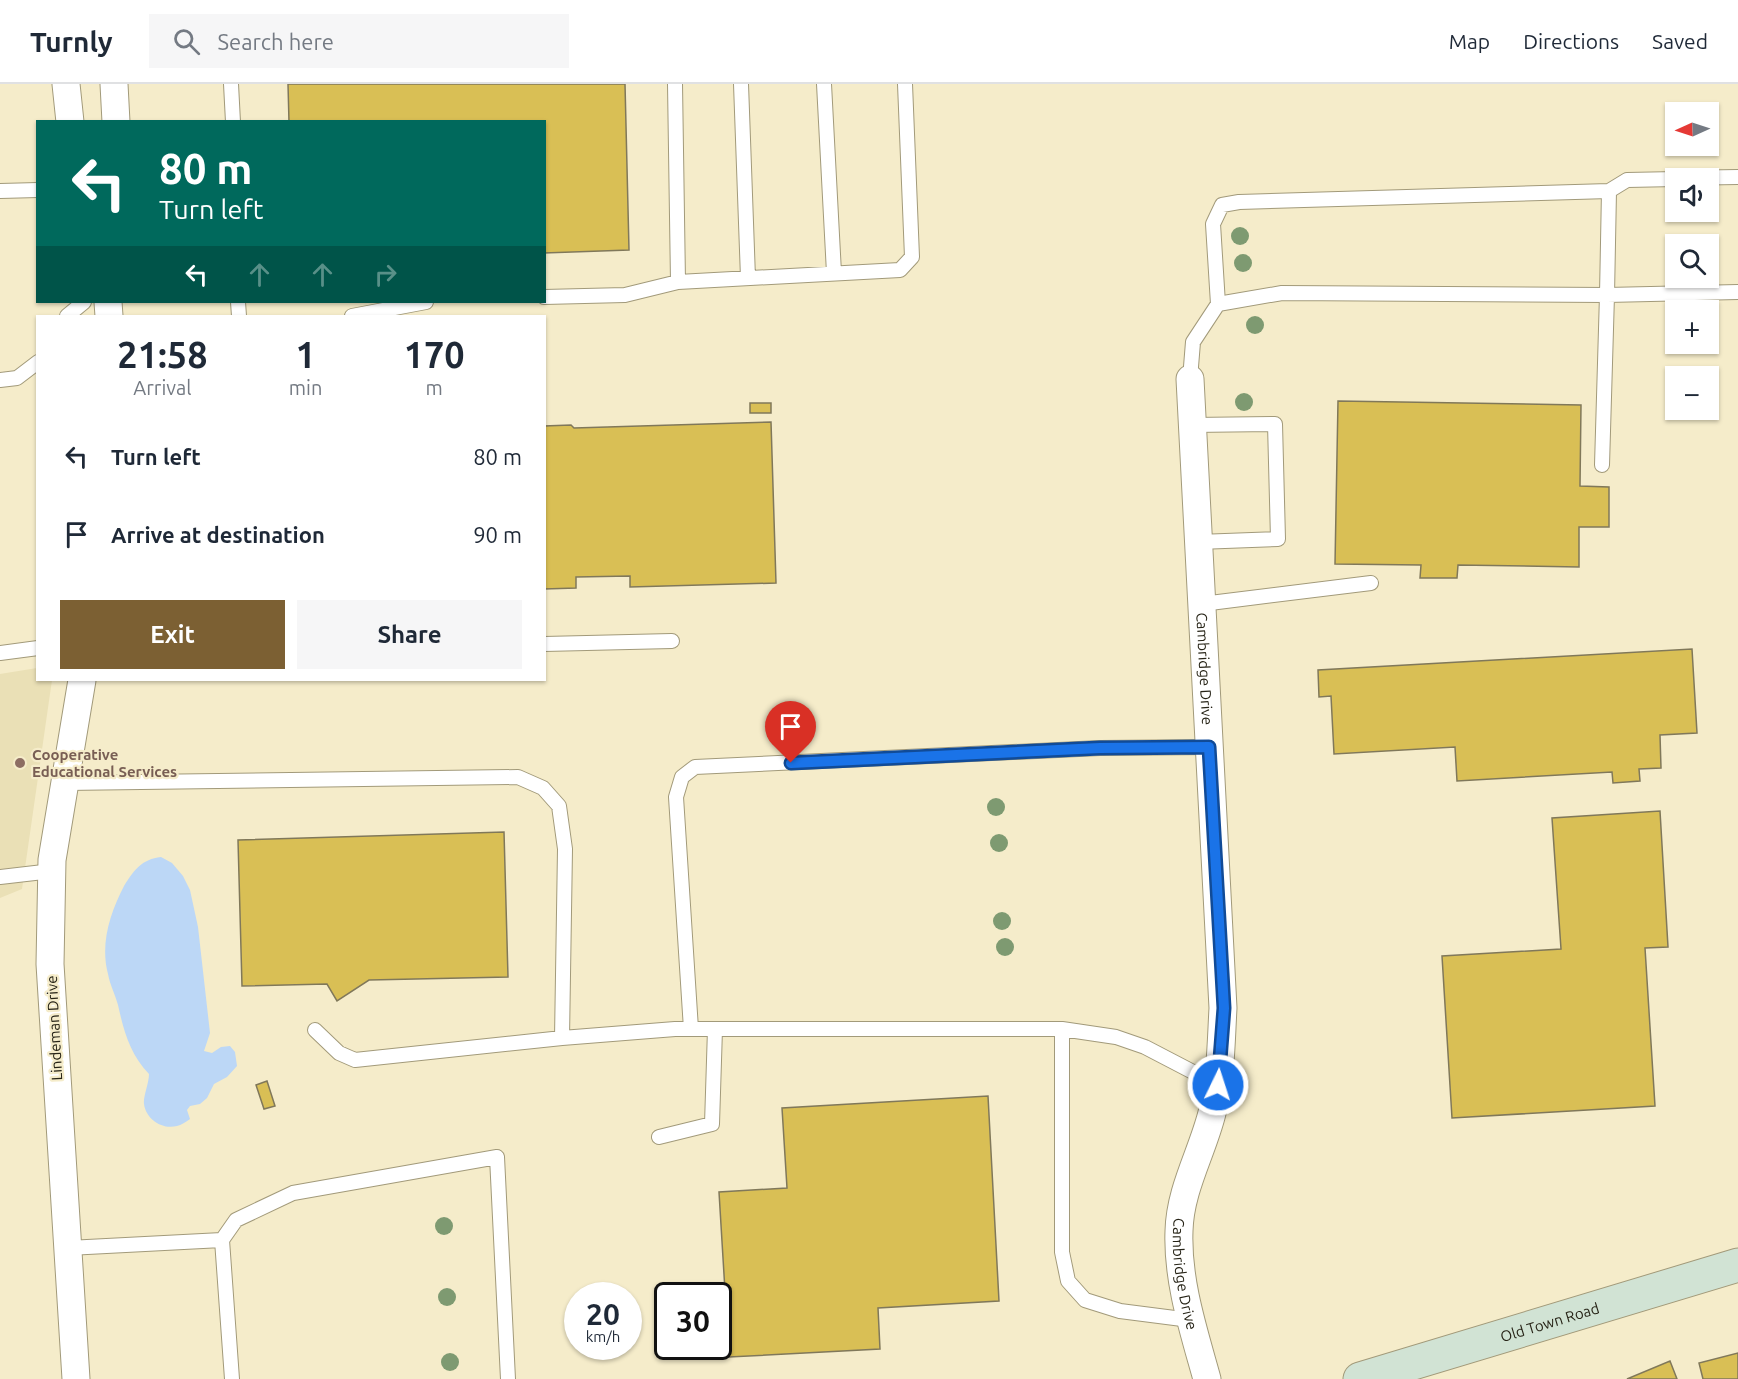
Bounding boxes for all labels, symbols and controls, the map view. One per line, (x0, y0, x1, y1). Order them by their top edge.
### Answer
search box (149, 14, 569, 68)
icon: search (170, 25, 203, 58)
text: Turnly (30, 26, 113, 57)
text: Search here (218, 29, 334, 54)
text: Map (1449, 29, 1490, 53)
text: Directions (1523, 29, 1619, 53)
text: Saved (1652, 29, 1708, 53)
north arrow (1665, 102, 1719, 156)
map controls (1665, 102, 1719, 420)
icon: left (60, 144, 138, 222)
text: 80 m (159, 145, 253, 192)
button: sound (1665, 168, 1719, 222)
text: Turn left (159, 194, 263, 224)
button: search (1665, 234, 1719, 288)
icon: left (180, 258, 213, 291)
icon: ahead (243, 258, 276, 291)
icon: ahead (306, 258, 339, 291)
icon: right (369, 258, 402, 291)
button: + (1665, 300, 1719, 354)
text: 21:58 (117, 334, 207, 375)
text: 1 (295, 334, 316, 375)
text: 170 (404, 334, 465, 375)
button: − (1665, 366, 1719, 420)
text: Arrival (133, 376, 192, 399)
text: min (289, 376, 322, 399)
text: m (426, 376, 443, 399)
icon: left (60, 440, 93, 473)
text: Turn left (111, 444, 201, 469)
text: 80 m (473, 444, 522, 469)
icon: arrive (60, 518, 93, 551)
text: Arrive at destination (111, 522, 325, 547)
text: 90 m (473, 522, 522, 547)
button: Exit (60, 600, 285, 669)
button: Share (297, 600, 522, 669)
street label: Cambridge Drive (1194, 612, 1217, 725)
pin (765, 701, 816, 763)
icon: arrive (774, 710, 807, 743)
place label: Cooperative Educational Services (32, 746, 177, 780)
marker: Cooperative Educational Services (13, 756, 27, 770)
street label: Lindeman Drive (43, 975, 65, 1081)
position arrow (1186, 1053, 1250, 1117)
street label: Cambridge Drive (1170, 1217, 1201, 1331)
speed limit sign: 30 (654, 1282, 732, 1360)
text: 20 (586, 1297, 620, 1331)
street label: Old Town Road (1498, 1299, 1601, 1345)
text: km/h (586, 1328, 620, 1345)

